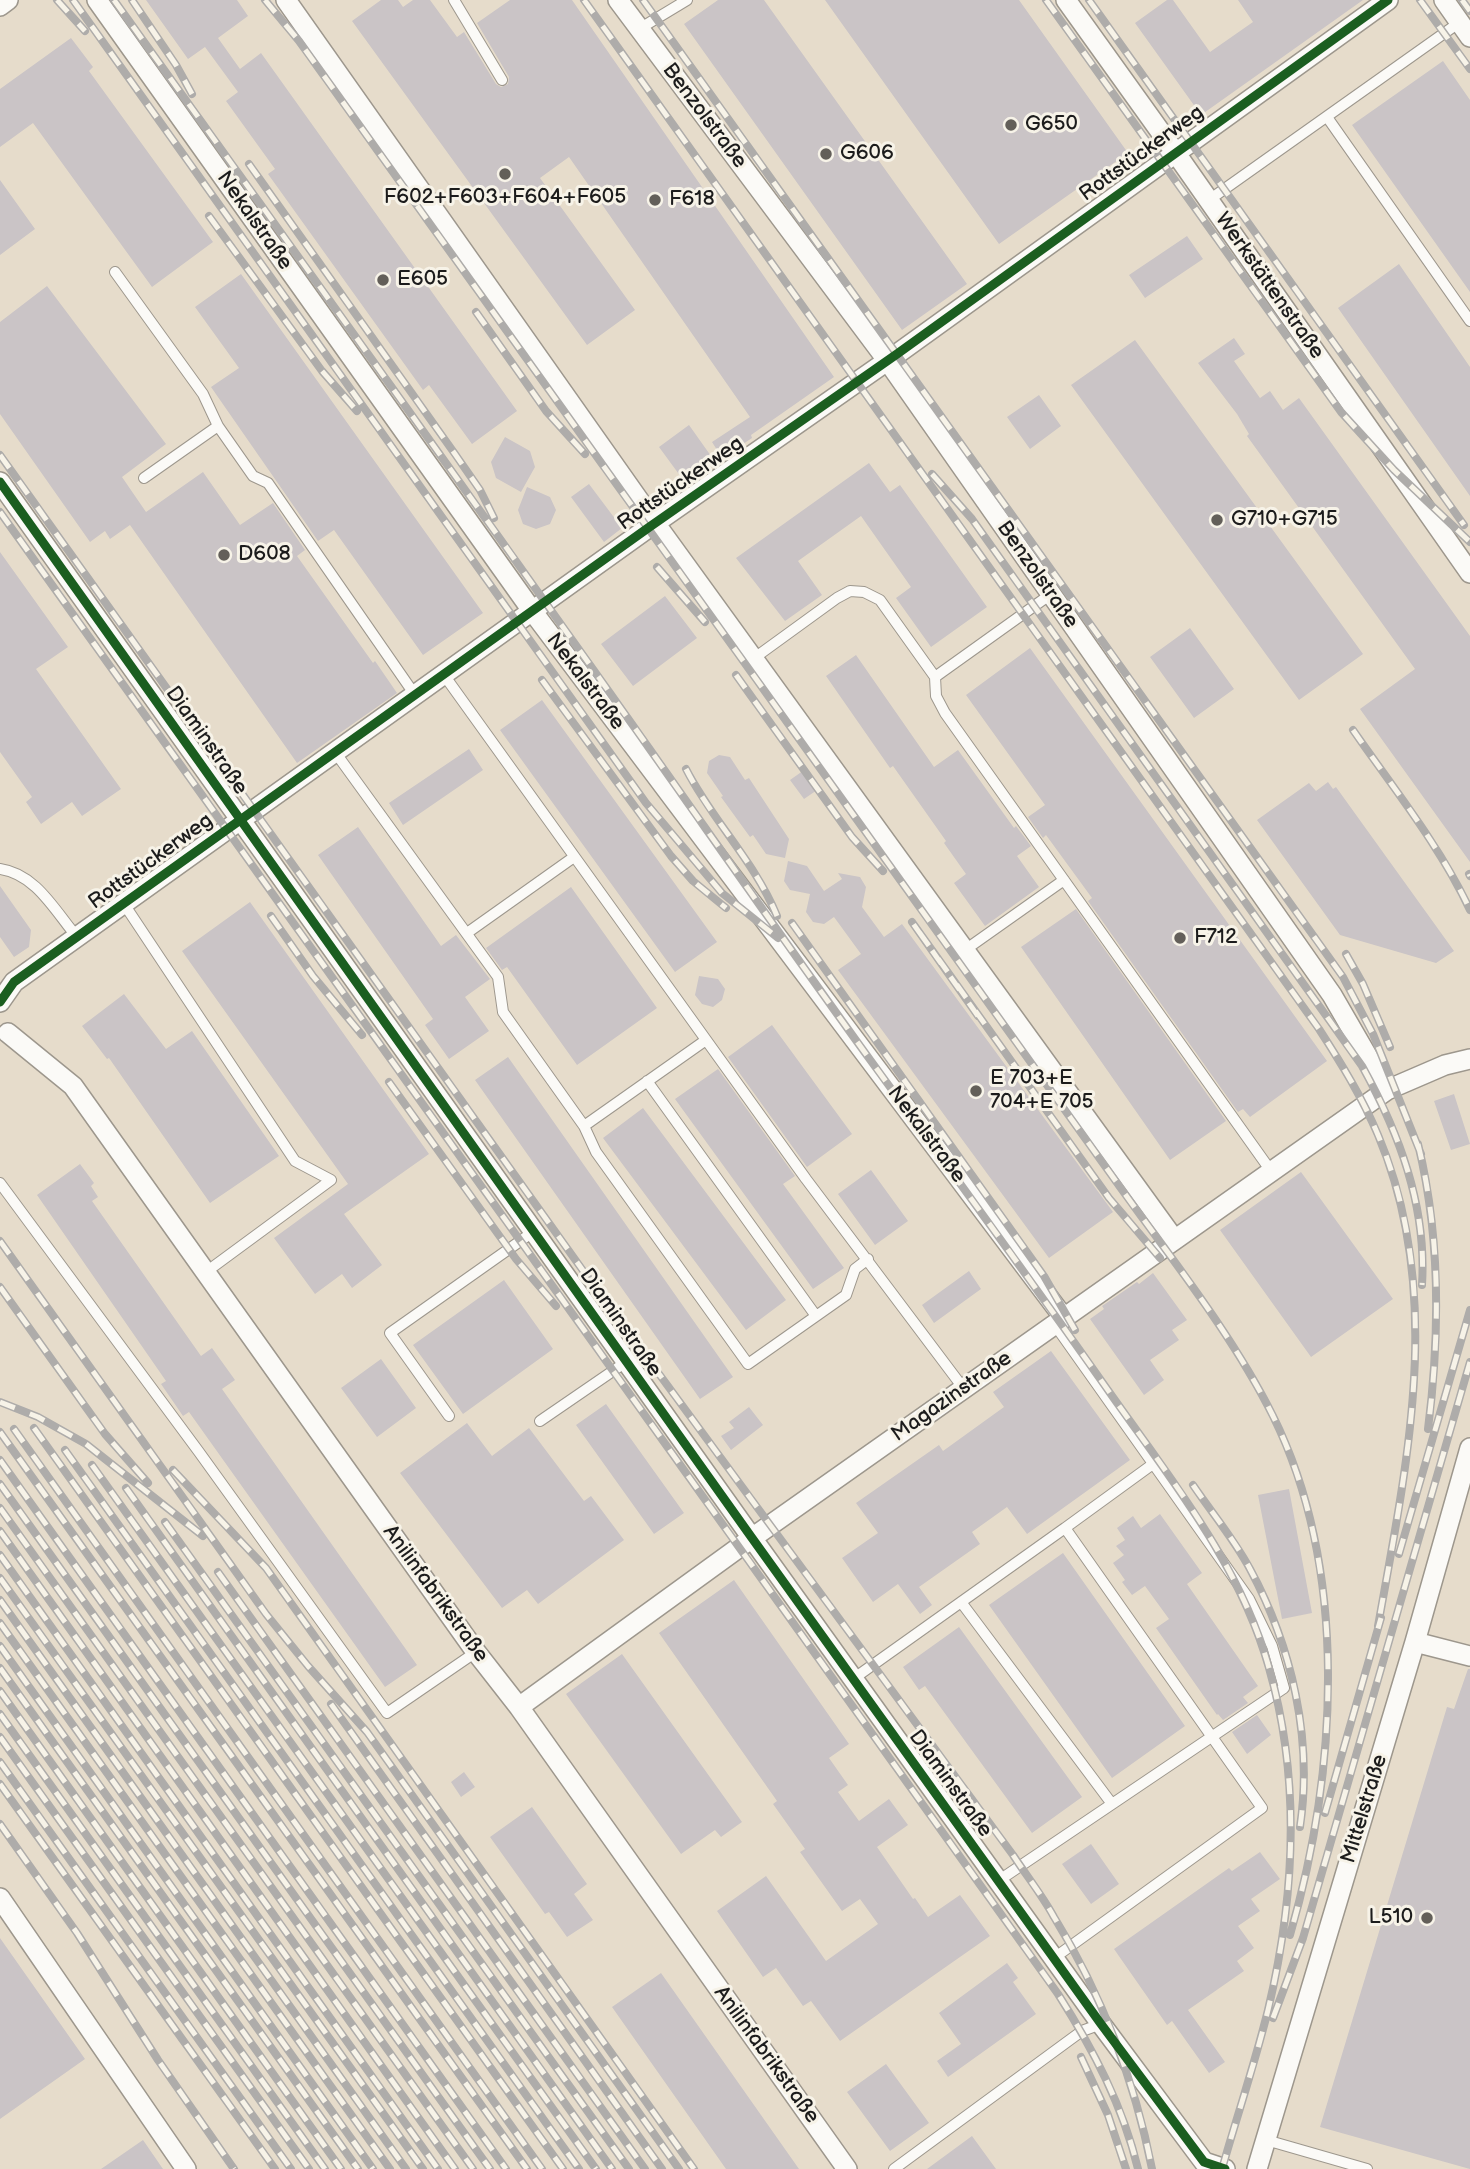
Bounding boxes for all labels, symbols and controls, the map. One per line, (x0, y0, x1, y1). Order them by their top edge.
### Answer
street label: Benzolstraße (656, 58, 752, 174)
street label: Rottstückerweg (1075, 100, 1209, 208)
place label: G650 (1025, 112, 1078, 138)
marker: G650 (1003, 117, 1019, 133)
place label: G606 (840, 141, 894, 167)
marker: G606 (818, 146, 834, 162)
marker: F602+F603+F604+F605 (497, 166, 513, 182)
street label: Nekalstraße (211, 167, 297, 275)
place label: F602+F603+F604+F605 (384, 185, 626, 211)
place label: F618 (669, 187, 715, 213)
marker: F618 (647, 192, 663, 208)
street label: Werkstättenstraße (1209, 208, 1329, 364)
place label: E605 (397, 267, 448, 293)
marker: E605 (375, 272, 391, 288)
street label: Rottstückerweg (613, 431, 749, 537)
place label: G710+G715 (1231, 507, 1338, 533)
marker: G710+G715 (1209, 512, 1225, 528)
street label: Benzolstraße (991, 517, 1083, 633)
place label: D608 (238, 542, 291, 568)
marker: D608 (216, 547, 232, 563)
street label: Nekalstraße (540, 629, 630, 735)
street label: Diaminstraße (159, 682, 253, 800)
street label: Rottstückerweg (84, 808, 218, 916)
place label: F712 (1194, 925, 1237, 951)
marker: F712 (1172, 930, 1188, 946)
place label: E 703+E 704+E 705 (990, 1066, 1094, 1116)
street label: Nekalstraße (881, 1082, 971, 1188)
marker: E 703+E 704+E 705 (968, 1083, 984, 1099)
street label: Diaminstraße (573, 1264, 667, 1382)
street label: Magazinstraße (887, 1346, 1017, 1448)
street label: Anilinfabrikstraße (377, 1520, 493, 1668)
street label: Diaminstraße (903, 1726, 997, 1842)
street label: Mittelstraße (1337, 1752, 1393, 1866)
place label: L510 (1368, 1905, 1413, 1931)
marker: L510 (1419, 1910, 1435, 1926)
street label: Anilinfabrikstraße (708, 1981, 824, 2129)

